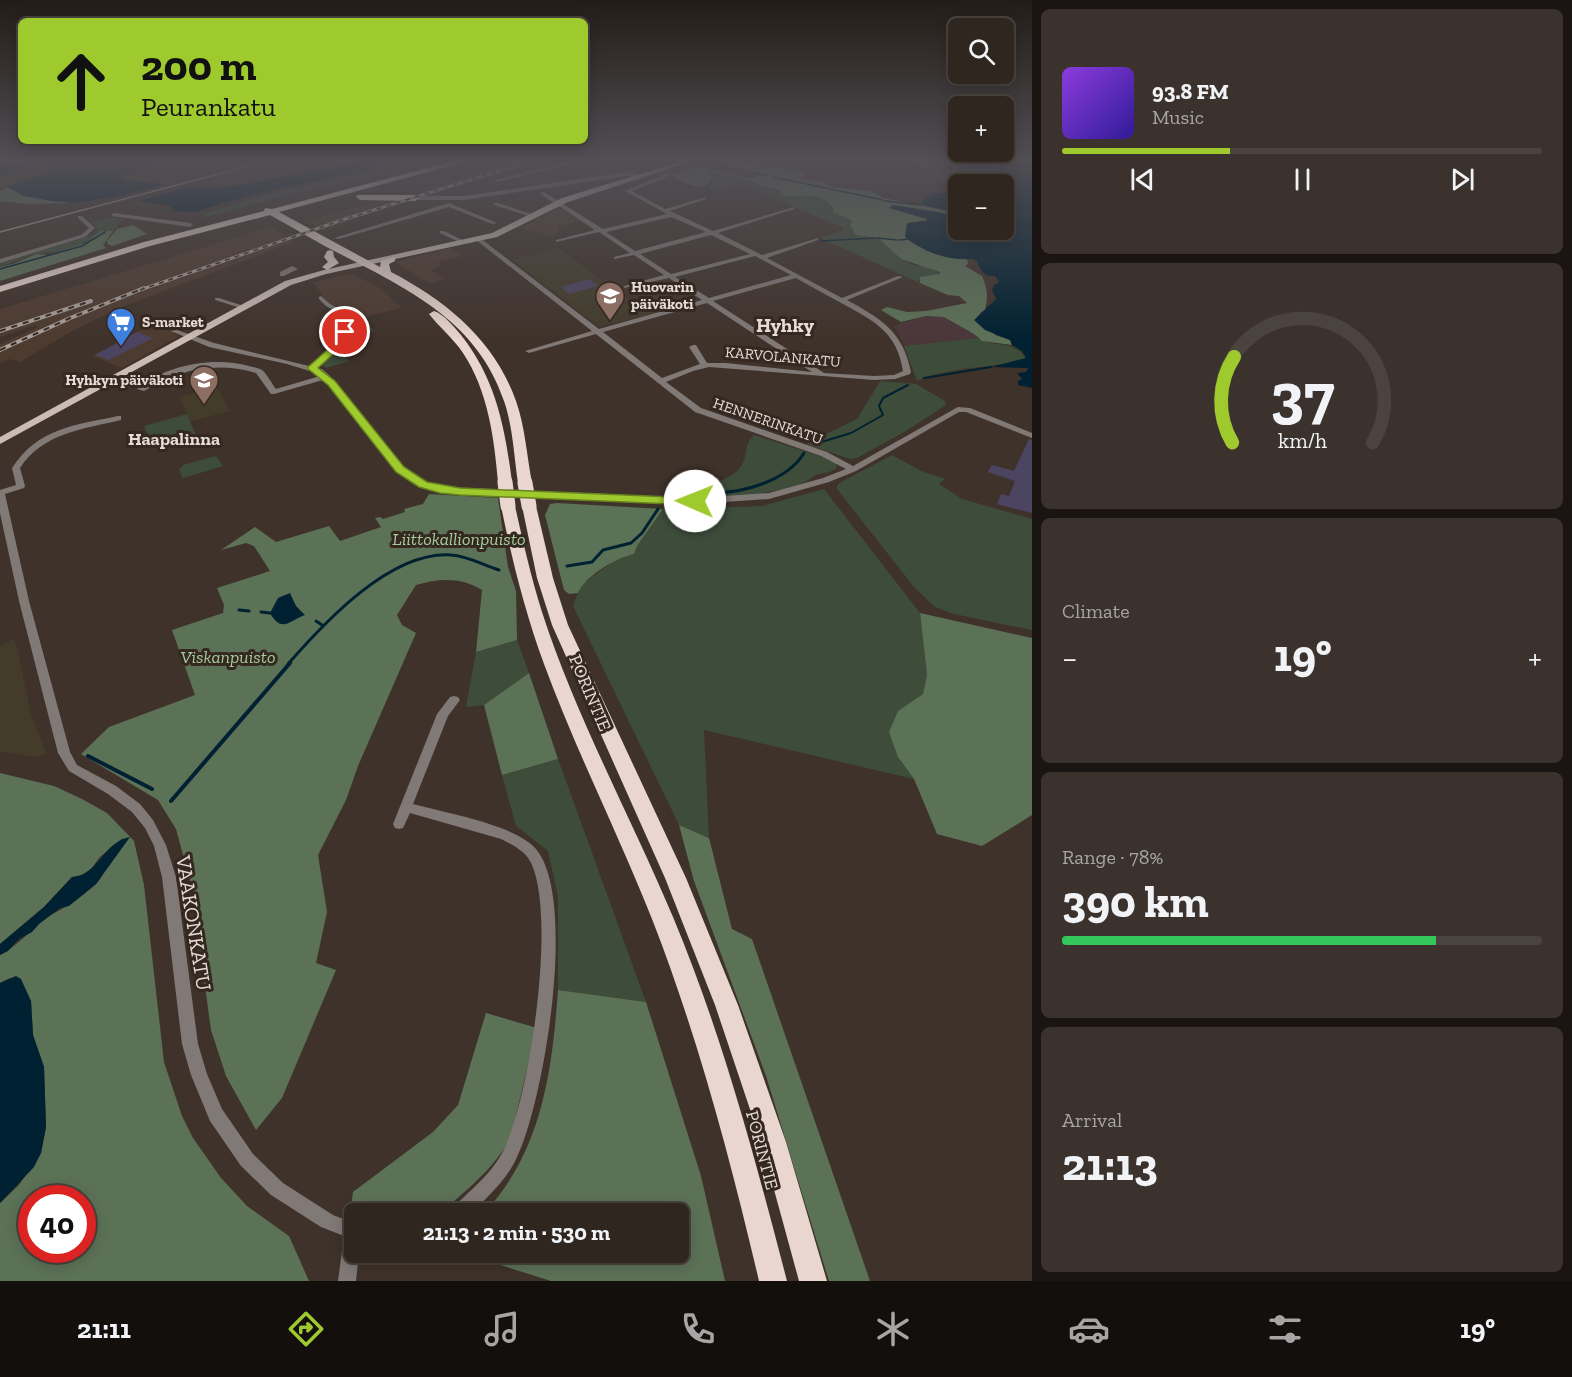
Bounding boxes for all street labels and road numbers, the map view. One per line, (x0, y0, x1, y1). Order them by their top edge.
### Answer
street label: KARVOLANKATU (725, 343, 842, 371)
street label: HENNERINKATU (711, 394, 825, 448)
street label: PORINTIE (564, 651, 616, 735)
street label: VAAKONKATU (171, 853, 217, 992)
street label: PORINTIE (741, 1108, 783, 1192)

